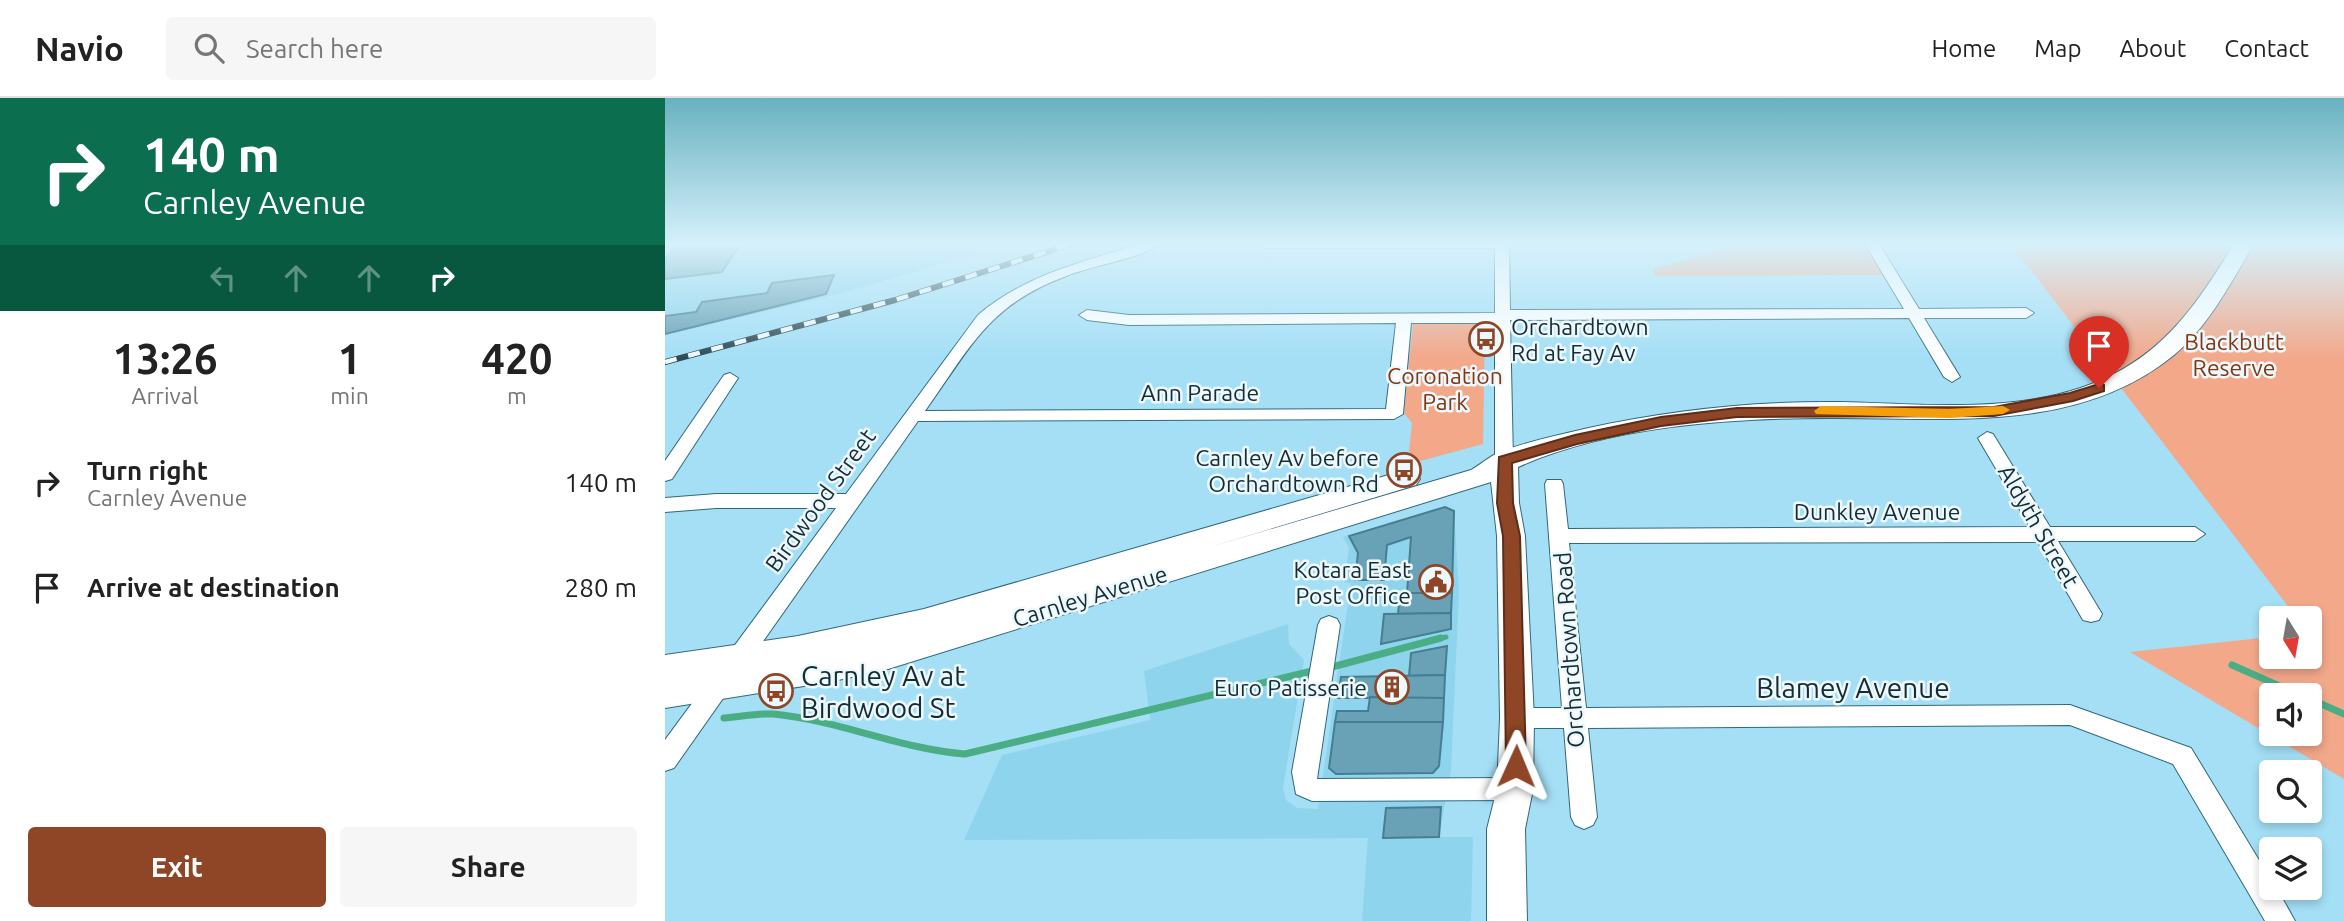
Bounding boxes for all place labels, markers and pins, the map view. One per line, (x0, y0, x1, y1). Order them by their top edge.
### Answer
place label: Orchardtown Rd at Fay Av (1511, 314, 1649, 365)
pin (2069, 316, 2129, 388)
bus stop icon: Orchardtown Rd at Fay Av (1467, 320, 1505, 358)
place label: Carnley Av before Orchardtown Rd (1195, 445, 1379, 496)
bus stop icon: Carnley Av before Orchardtown Rd (1385, 451, 1423, 489)
place label: Kotara East Post Office (1294, 557, 1411, 608)
public building icon: Kotara East Post Office (1417, 563, 1455, 601)
place label: Carnley Av at Birdwood St (801, 660, 965, 723)
building icon: Euro Patisserie (1373, 668, 1411, 706)
bus stop icon: Carnley Av at Birdwood St (757, 672, 795, 710)
place label: Euro Patisserie (1214, 675, 1367, 700)

